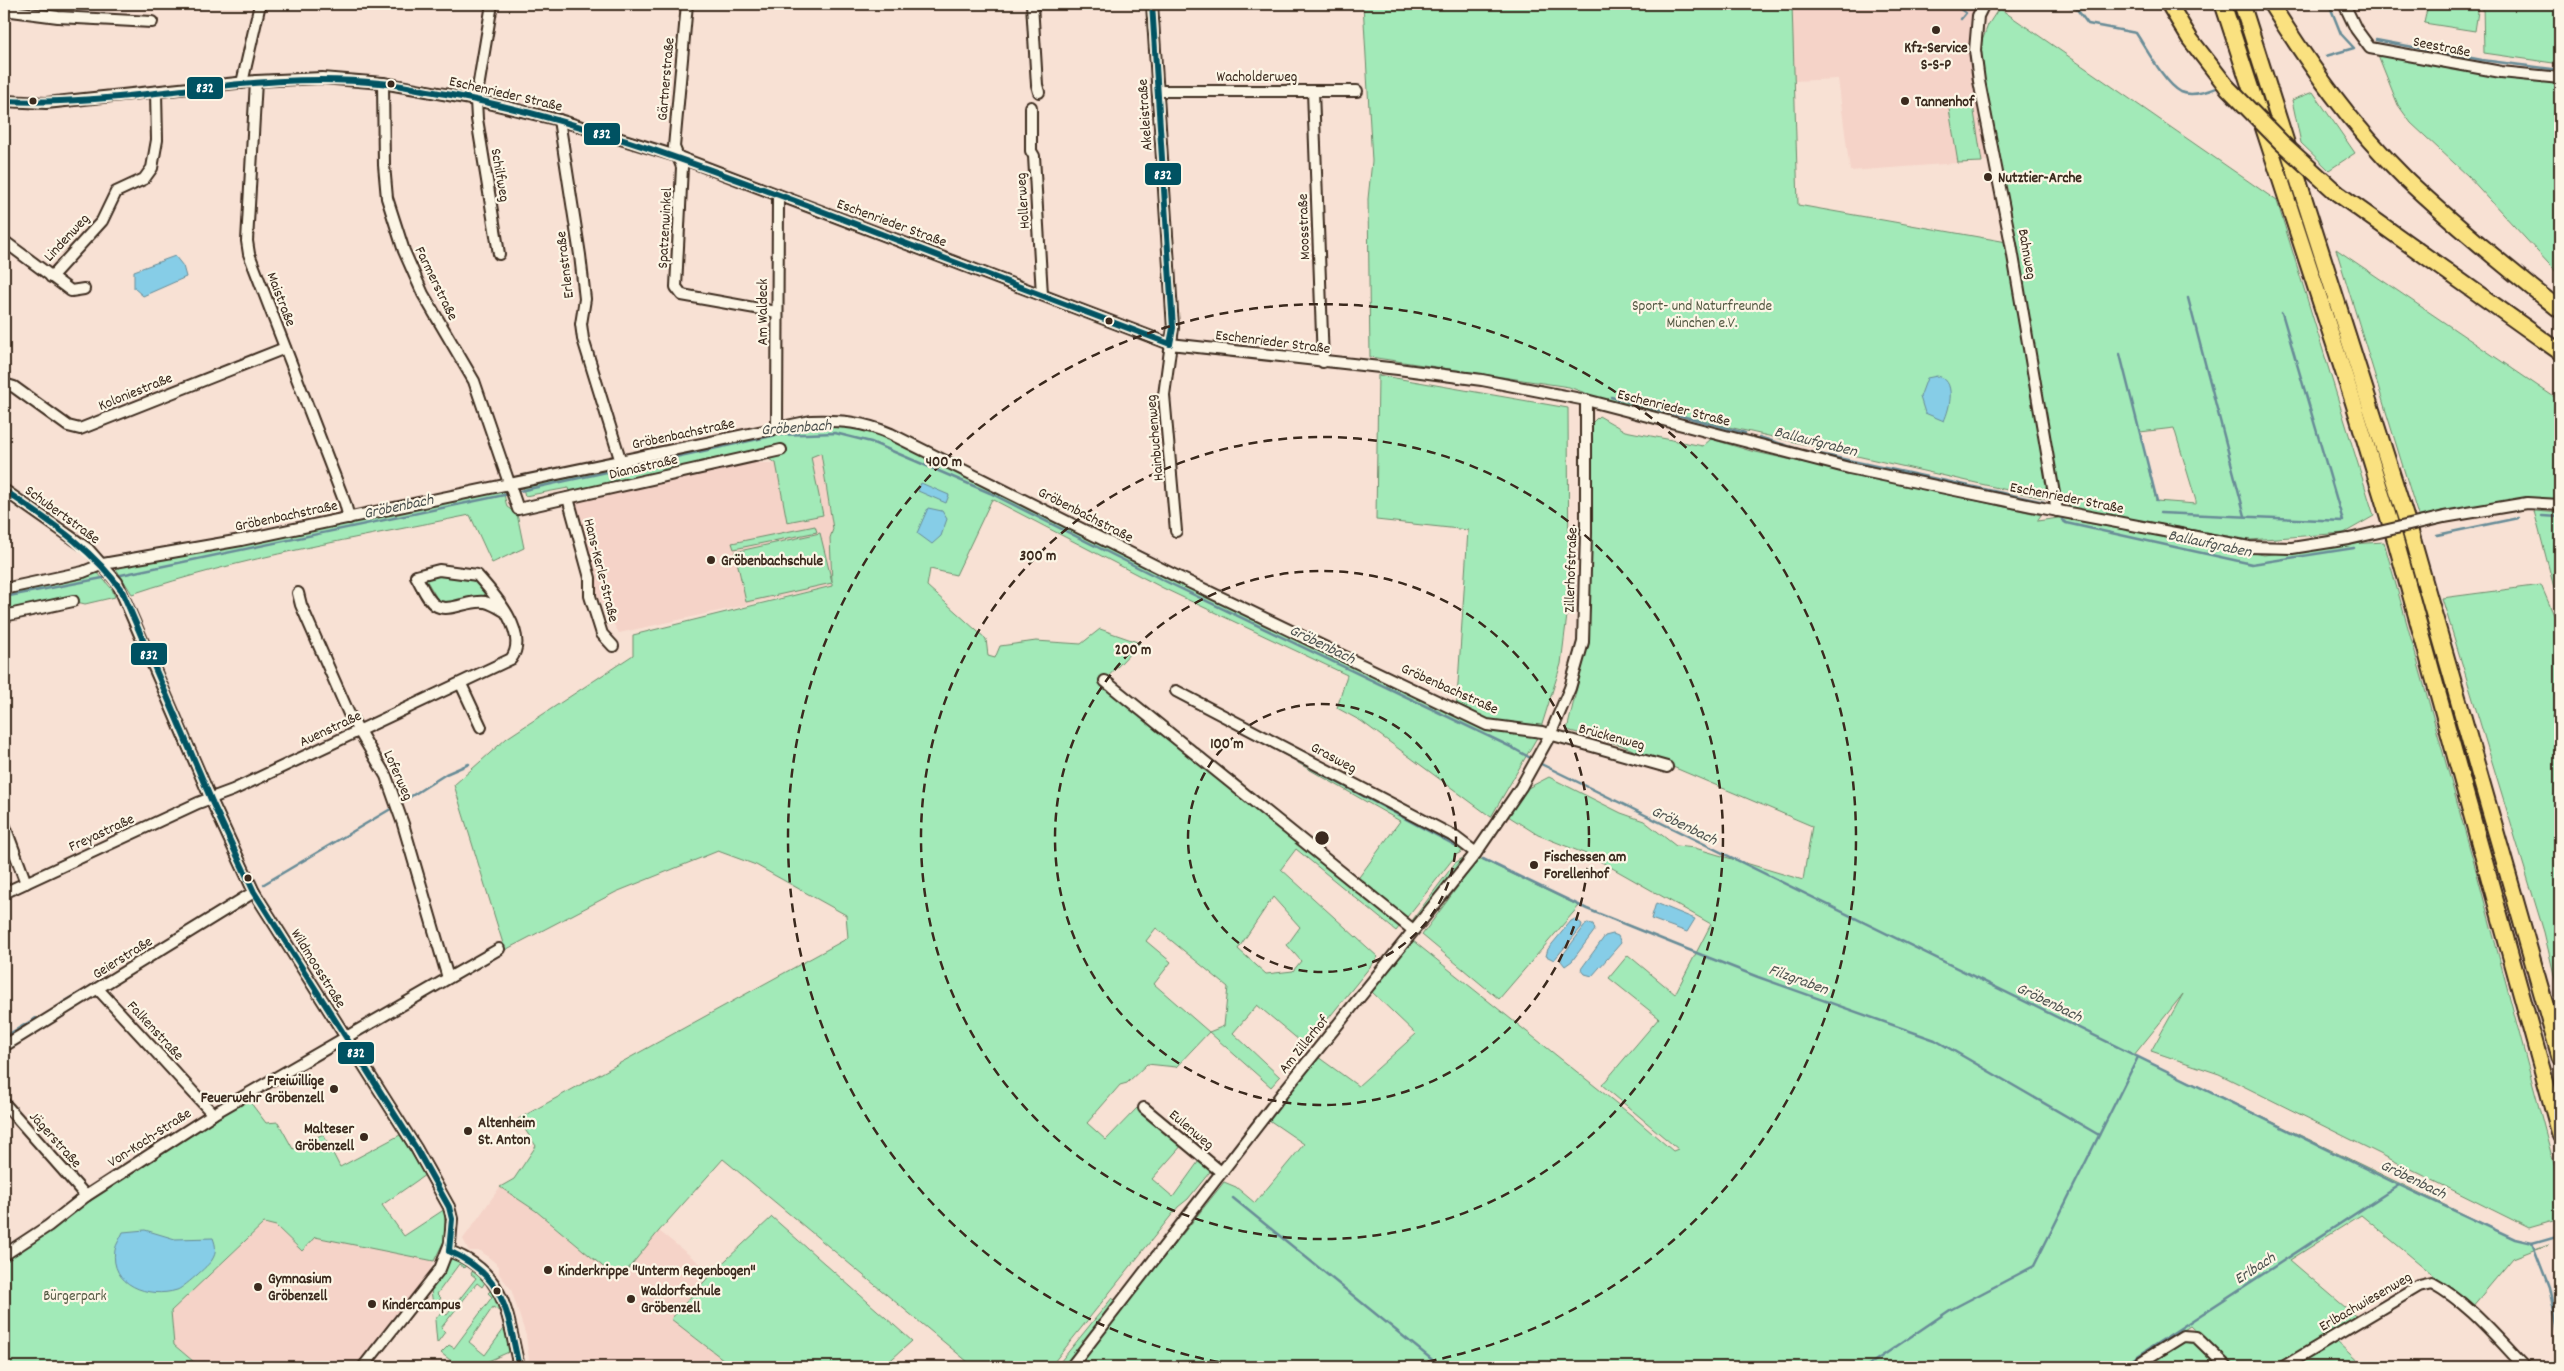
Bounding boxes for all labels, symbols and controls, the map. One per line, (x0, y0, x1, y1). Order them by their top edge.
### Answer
marker: Kfz-Service S-S-P (1930, 24, 1942, 36)
street label: Seestraße (2411, 32, 2473, 64)
street label: Gärtnerstraße (652, 36, 682, 122)
place label: Kfz-Service S-S-P (1904, 38, 1968, 77)
street label: Wacholderweg (1217, 67, 1297, 89)
street label: Eschenrieder Straße (447, 71, 565, 119)
line badge: 832 (186, 76, 224, 100)
street label: Akeleistraße (1132, 78, 1159, 152)
text: 832 (196, 79, 214, 99)
unlabelled marker (386, 79, 396, 89)
place label: Tannenhof (1915, 92, 1975, 114)
marker: Tannenhof (1899, 95, 1911, 107)
unlabelled marker (28, 96, 38, 106)
line badge: 832 (583, 122, 621, 146)
text: 832 (593, 125, 611, 145)
street label: Schilfweg (484, 147, 515, 204)
line badge: 832 (1144, 162, 1182, 186)
text: 832 (1154, 166, 1172, 186)
place label: Nutztier-Arche (1998, 168, 2082, 190)
marker: Nutztier-Arche (1982, 171, 1994, 183)
street label: Hollerweg (1011, 172, 1037, 230)
street label: Spatzenwinkel (653, 187, 679, 269)
street label: Moosstraße (1293, 193, 1317, 261)
street label: Eschenrieder Straße (833, 194, 950, 254)
street label: Lindenweg (39, 209, 96, 268)
street label: Bahnweg (2011, 227, 2041, 281)
street label: Erlenstraße (551, 229, 581, 300)
street label: Farmerstraße (408, 243, 463, 325)
street label: Maistraße (260, 269, 301, 331)
street label: Am Waldeck (753, 279, 775, 345)
park label: Sport- und Naturfreunde München e.V. (1632, 296, 1773, 335)
unlabelled marker (1104, 316, 1114, 326)
street label: Eschenrieder Straße (1214, 325, 1332, 361)
street label: Koloniestraße (95, 368, 177, 418)
street label: Eschenrieder Straße (1615, 384, 1733, 434)
street label: Hainbuchenweg (1141, 394, 1171, 482)
street label: Gröbenbachstraße (630, 413, 737, 457)
water label: Gröbenbach (760, 415, 833, 442)
water label: Ballaufgraben (1772, 421, 1860, 464)
street label: Dianastraße (607, 449, 680, 487)
text: 400 m (926, 452, 962, 474)
street label: Eschenrieder Straße (2008, 477, 2126, 521)
street label: Schubertstraße (20, 481, 104, 551)
street label: Gröbenbachstraße (1034, 482, 1137, 549)
water label: Gröbenbach (362, 489, 436, 526)
street label: Gröbenbachstraße (233, 495, 340, 539)
street label: Hans-Kerle-Straße (577, 516, 624, 625)
water label: Ballaufgraben (2166, 524, 2254, 565)
street label: Zillerhofstraße (1560, 526, 1585, 613)
text: 300 m (1020, 546, 1056, 568)
place label: Gröbenbachschule (721, 551, 824, 573)
marker: Gröbenbachschule (705, 554, 717, 566)
water label: Gröbenbach (1285, 619, 1359, 671)
text: 200 m (1115, 640, 1151, 662)
line badge: 832 (130, 642, 168, 666)
text: 832 (140, 646, 158, 666)
street label: Gröbenbachstraße (1397, 659, 1502, 721)
street label: Auenstraße (296, 706, 366, 754)
street label: Brückenweg (1576, 719, 1647, 757)
text: 100 m (1210, 734, 1244, 756)
street label: Grasweg (1306, 737, 1360, 780)
street label: Loferweg (376, 747, 418, 805)
water label: Gröbenbach (1647, 800, 1721, 852)
street label: Freyastraße (65, 809, 139, 859)
centre of rings (1313, 829, 1331, 847)
place label: Fischessen am Forellenhof (1544, 847, 1626, 886)
marker: Fischessen am Forellenhof (1528, 859, 1540, 871)
unlabelled marker (243, 873, 253, 883)
street label: Wildmoosstraße (284, 925, 351, 1013)
street label: Geierstraße (89, 931, 158, 986)
water label: Filzgraben (1765, 959, 1832, 1002)
water label: Gröbenbach (2012, 977, 2086, 1029)
street label: Falkenstraße (121, 996, 188, 1067)
street label: Am Zillerhof (1274, 1011, 1335, 1079)
line badge: 832 (337, 1041, 375, 1065)
text: 832 (347, 1044, 365, 1064)
place label: Freiwillige Feuerwehr Gröbenzell (201, 1071, 324, 1110)
marker: Freiwillige Feuerwehr Gröbenzell (328, 1083, 340, 1095)
street label: Von-Koch-Straße (104, 1103, 197, 1174)
street label: Eulenweg (1163, 1105, 1218, 1156)
street label: Jägerstraße (23, 1107, 86, 1174)
place label: Altenheim St. Anton (478, 1113, 535, 1152)
place label: Malteser Gröbenzell (295, 1119, 354, 1158)
marker: Altenheim St. Anton (462, 1125, 474, 1137)
marker: Malteser Gröbenzell (358, 1131, 370, 1143)
water label: Gröbenbach (2376, 1154, 2450, 1206)
water label: Erlbach (2230, 1247, 2281, 1291)
place label: Kinderkrippe "Unterm Regenbogen" (558, 1261, 756, 1283)
marker: Kinderkrippe "Unterm Regenbogen" (542, 1264, 554, 1276)
street label: Erlbachwiesenweg (2315, 1267, 2417, 1338)
place label: Gymnasium Gröbenzell (268, 1269, 332, 1308)
marker: Gymnasium Gröbenzell (252, 1281, 264, 1293)
place label: Waldorfschule Gröbenzell (641, 1281, 721, 1320)
park label: Bürgerpark (43, 1286, 107, 1308)
unlabelled marker (492, 1286, 502, 1296)
marker: Waldorfschule Gröbenzell (625, 1293, 637, 1305)
place label: Kindercampus (382, 1295, 461, 1317)
marker: Kindercampus (366, 1298, 378, 1310)

